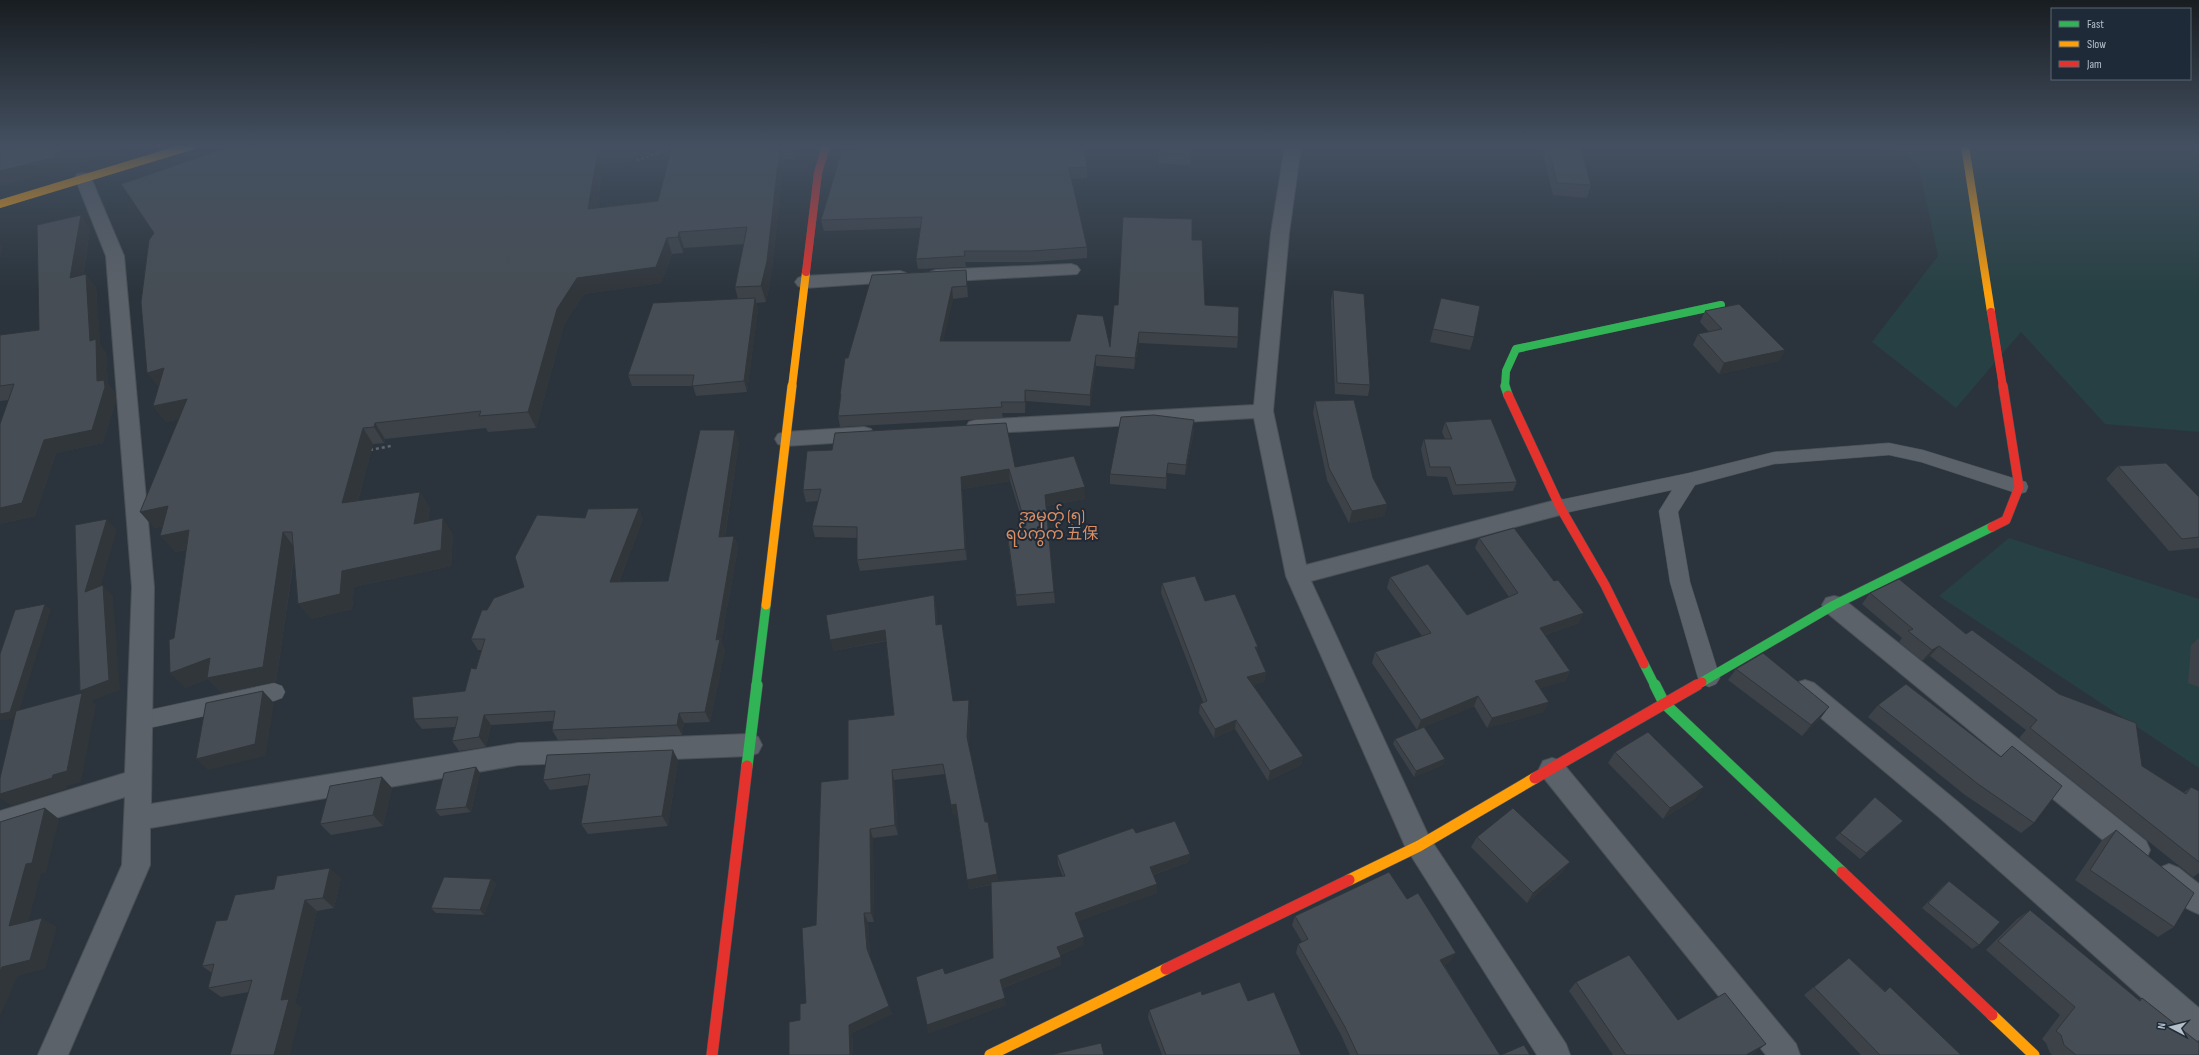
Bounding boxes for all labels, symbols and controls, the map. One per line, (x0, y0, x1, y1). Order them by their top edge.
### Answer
legend (2051, 8, 2191, 80)
text: Fast (2087, 17, 2104, 32)
text: Slow (2087, 37, 2106, 52)
text: Jam (2086, 57, 2102, 72)
district label: အမှတ် (၅) ရပ်ကွက် 五保 (1006, 504, 1098, 547)
north arrow (2151, 1007, 2191, 1047)
text: N (2155, 1022, 2168, 1030)

